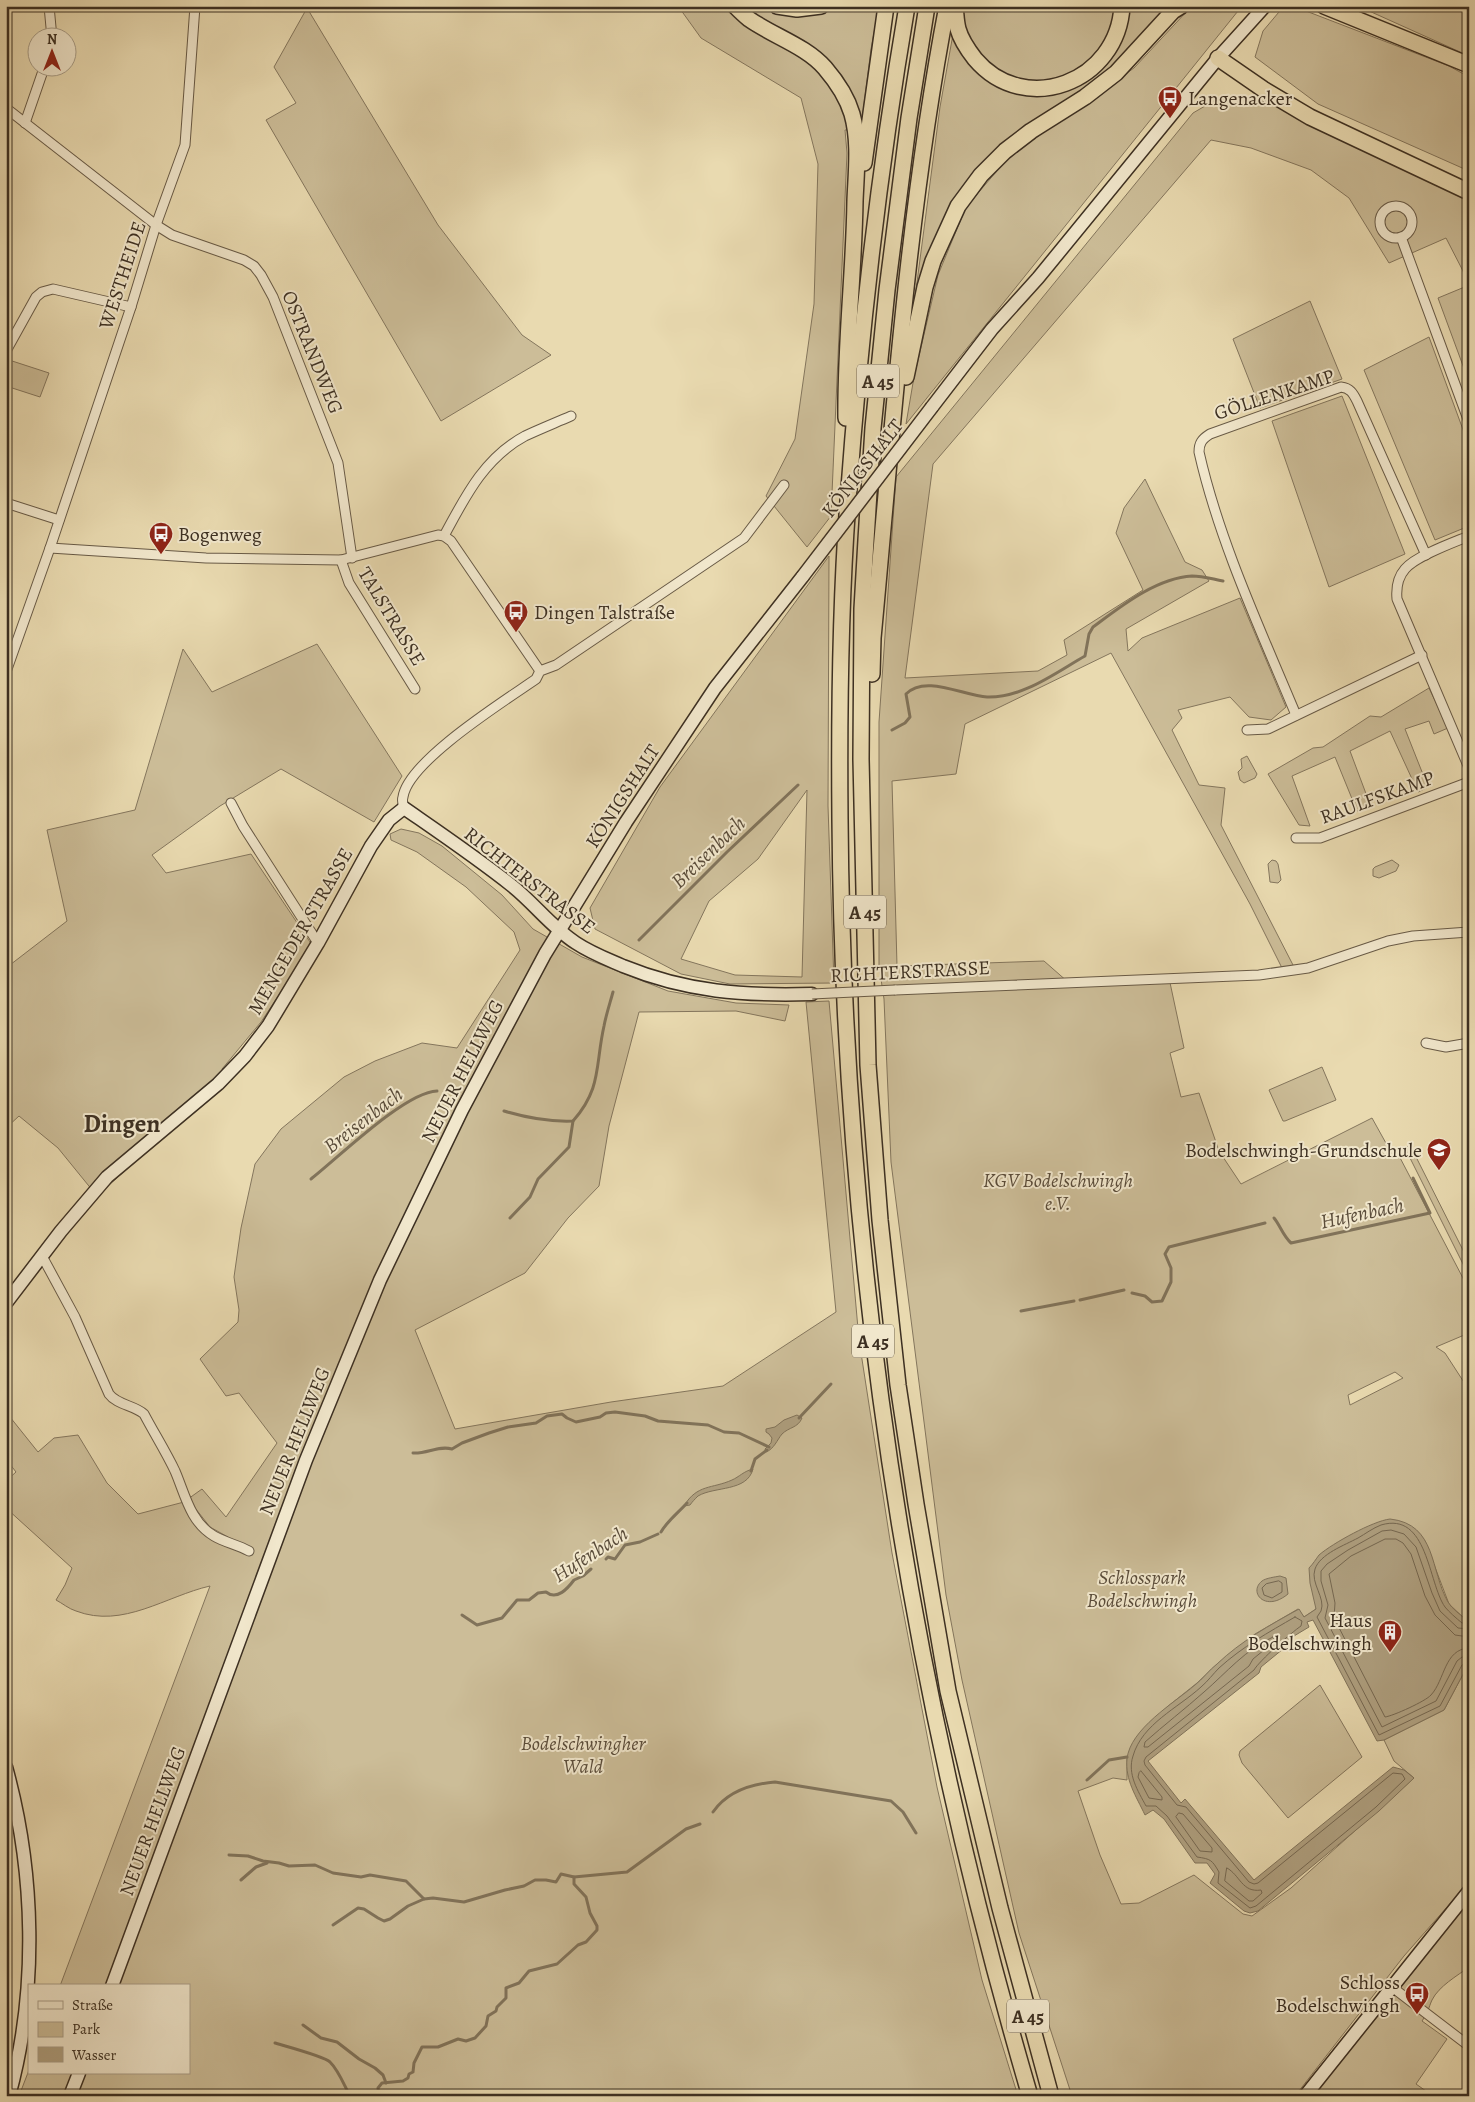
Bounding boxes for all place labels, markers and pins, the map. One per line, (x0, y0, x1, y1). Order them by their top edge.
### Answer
bus stop icon: Langenacker (1157, 85, 1183, 119)
place label: Langenacker (1188, 85, 1293, 112)
bus stop icon: Bogenweg (148, 521, 174, 555)
place label: Bogenweg (178, 521, 262, 548)
bus stop icon: Dingen Talstraße (503, 599, 529, 633)
place label: Dingen Talstraße (534, 599, 675, 626)
place label: Bodelschwingh-Grundschule (1185, 1137, 1422, 1164)
school or university icon: Bodelschwingh-Grundschule (1426, 1137, 1452, 1171)
place label: Haus Bodelschwingh (1248, 1607, 1372, 1657)
building icon: Haus Bodelschwingh (1377, 1619, 1403, 1653)
place label: Schloss Bodelschwingh (1276, 1969, 1400, 2019)
bus stop icon: Schloss Bodelschwingh (1404, 1981, 1430, 2015)

